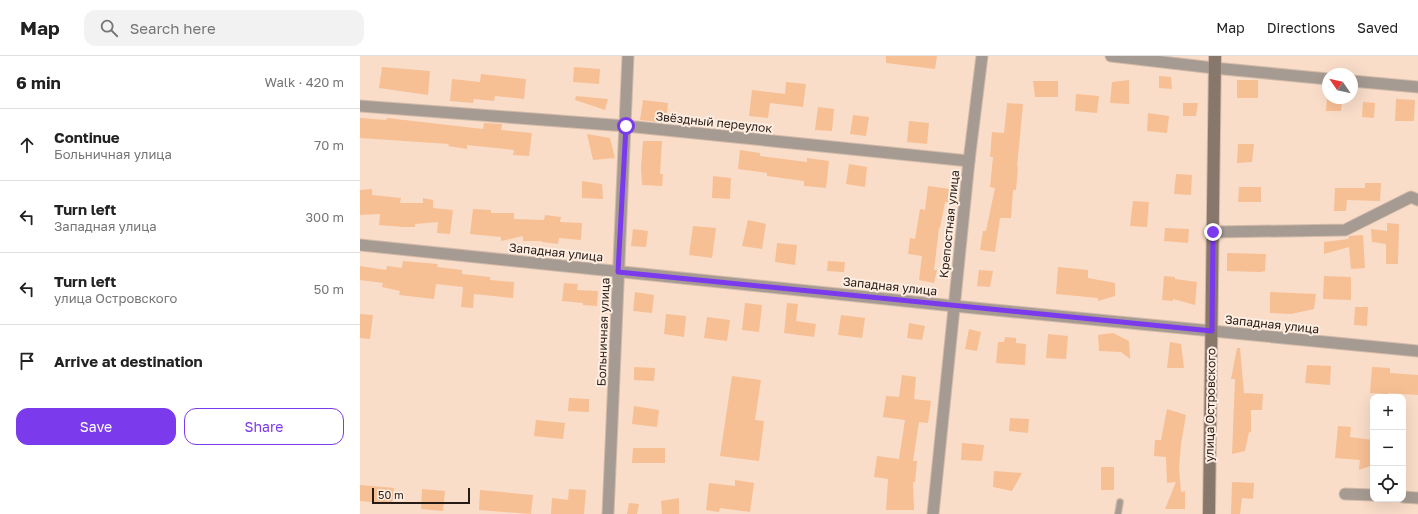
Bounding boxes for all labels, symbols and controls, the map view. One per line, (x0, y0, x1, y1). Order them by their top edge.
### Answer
search box (84, 10, 364, 46)
text: Map (20, 16, 60, 39)
icon: search (98, 17, 120, 39)
text: Search here (130, 19, 216, 37)
text: Map (1216, 19, 1245, 36)
text: Directions (1267, 19, 1335, 36)
text: Saved (1357, 19, 1398, 36)
north arrow (1322, 68, 1358, 104)
text: 6 min (16, 72, 61, 93)
text: Walk · 420 m (265, 74, 344, 90)
street label: Звёздный переулок (655, 108, 773, 136)
route start (617, 117, 635, 135)
text: Continue (54, 128, 120, 146)
icon: ahead (16, 134, 38, 156)
text: 70 m (314, 137, 344, 153)
text: Больничная улица (54, 146, 172, 162)
street label: Крепостная улица (936, 169, 962, 279)
text: Turn left (54, 200, 116, 218)
icon: left (16, 206, 38, 228)
text: 300 m (306, 209, 344, 225)
text: Западная улица (54, 218, 157, 234)
route end (1204, 223, 1222, 241)
street label: Западная улица (508, 240, 604, 264)
text: Turn left (54, 272, 116, 290)
street label: Западная улица (842, 274, 938, 298)
street label: Больничная улица (594, 277, 612, 387)
icon: left (16, 278, 38, 300)
text: 50 m (314, 281, 344, 297)
text: улица Островского (54, 290, 177, 306)
street label: Западная улица (1224, 312, 1320, 336)
street label: улица Островского (1202, 348, 1218, 462)
icon: arrive (16, 350, 38, 372)
text: Arrive at destination (54, 352, 203, 370)
map controls (1370, 394, 1406, 502)
button: + (1370, 394, 1406, 430)
button: Save (16, 408, 176, 445)
button: Share (184, 408, 344, 445)
button: − (1370, 430, 1406, 466)
button: locate (1370, 466, 1406, 502)
scale bar (372, 486, 470, 505)
text: 50 m (378, 488, 404, 501)

